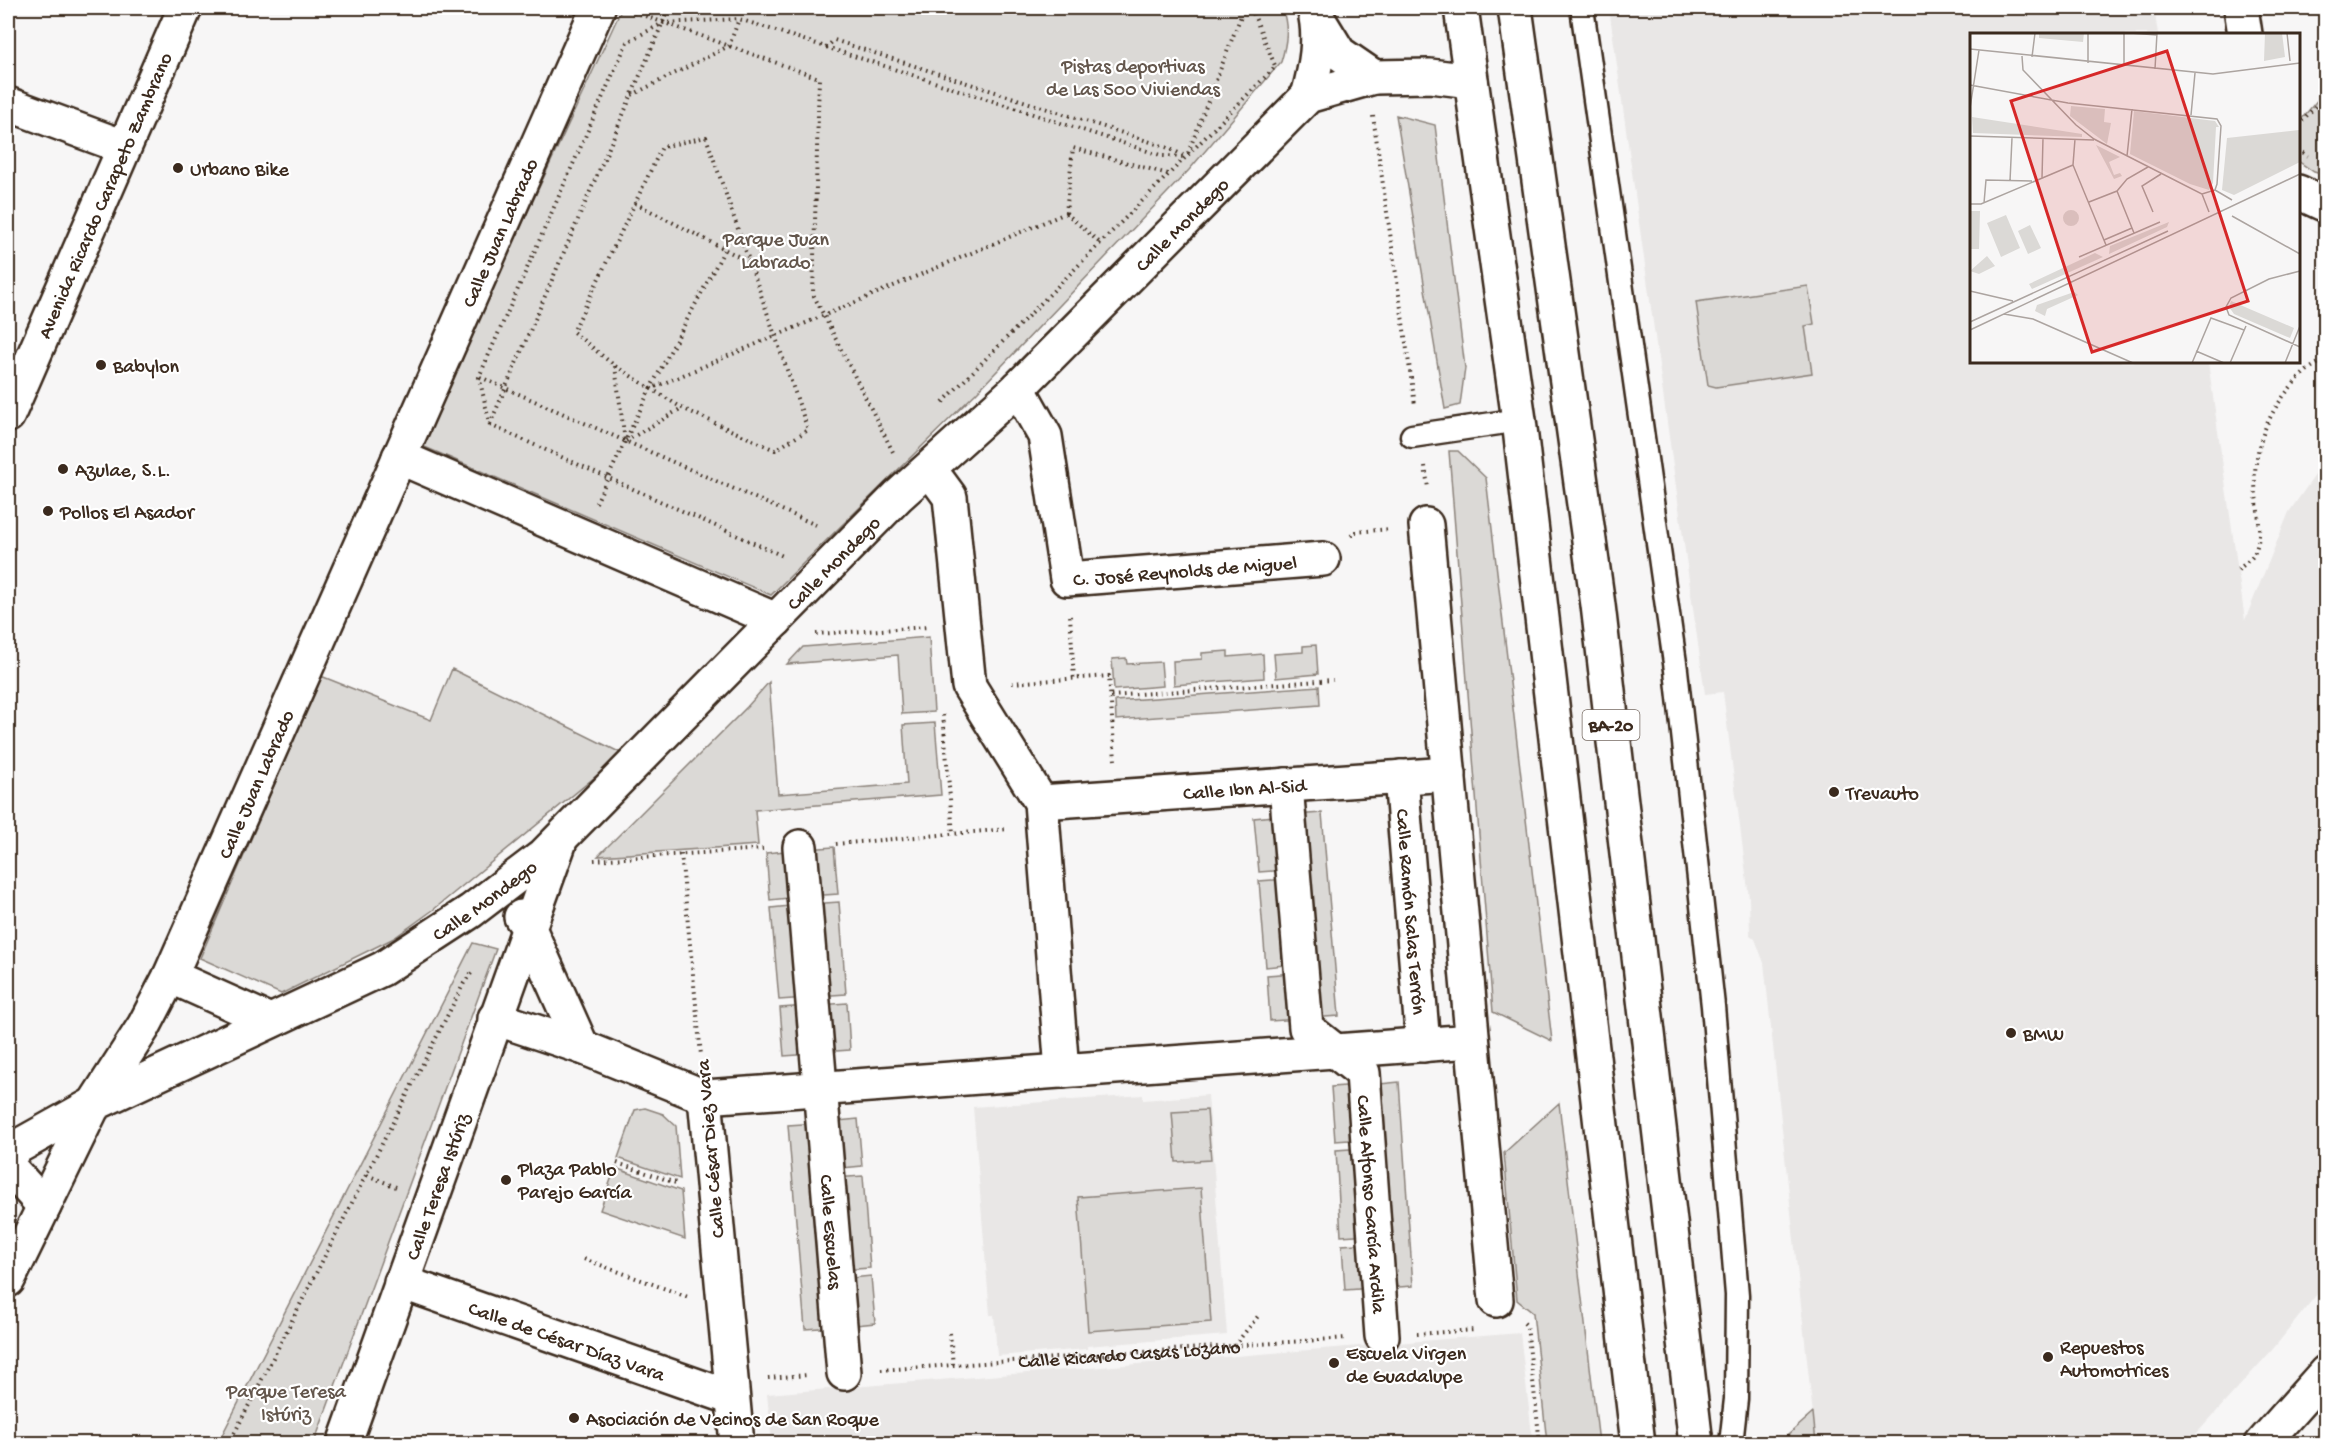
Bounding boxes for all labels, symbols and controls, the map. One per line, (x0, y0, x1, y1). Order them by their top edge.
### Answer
inset map (1970, 33, 2300, 363)
street label: Avenida Ricardo Carapeto Zambrano (35, 50, 179, 343)
park label: Pistas deportivas de Las 500 Viviendas (1046, 57, 1221, 103)
street label: Calle Juan Labrado (459, 156, 545, 312)
place label: Urbano Bike (190, 160, 289, 183)
marker: Urbano Bike (171, 161, 185, 175)
street label: Calle Mondego (1132, 174, 1235, 278)
park label: Parque Juan Labrado (722, 230, 830, 276)
place label: Babylon (112, 357, 180, 380)
marker: Babylon (94, 358, 108, 372)
place label: Azulae, S.L. (75, 461, 171, 484)
marker: Azulae, S.L. (56, 462, 70, 476)
place label: Pollos El Asador (59, 503, 196, 526)
marker: Pollos El Asador (41, 504, 55, 518)
street label: Calle Mondego (784, 513, 887, 617)
street label: C. José Reynolds de Miguel (1072, 553, 1298, 593)
street label: Calle Juan Labrado (215, 707, 301, 863)
road number: BA-20 (1582, 710, 1640, 740)
street label: Calle Ibn Al-Sid (1182, 776, 1309, 807)
place label: Trevauto (1845, 784, 1919, 807)
marker: Trevauto (1827, 785, 1841, 799)
street label: Calle Ramón Salas Terrón (1389, 808, 1429, 1016)
street label: Calle Mondego (429, 857, 543, 948)
place label: BMW (2022, 1025, 2064, 1048)
marker: BMW (2004, 1026, 2018, 1040)
street label: Calle César Diez Vara (693, 1058, 732, 1239)
street label: Calle Alfonso García Ardila (1350, 1094, 1388, 1315)
street label: Calle Teresa Istúriz (403, 1110, 477, 1264)
place label: Plaza Pablo Parejo García (517, 1160, 632, 1206)
marker: Plaza Pablo Parejo García (499, 1173, 513, 1187)
street label: Calle Escuelas (812, 1174, 845, 1291)
street label: Calle de César Díaz Vara (465, 1298, 668, 1389)
street label: Calle Ricardo Casas Lozano (1018, 1337, 1242, 1376)
place label: Repuestos Automotrices (2060, 1338, 2169, 1384)
place label: Escuela Virgen de Guadalupe (1346, 1344, 1467, 1390)
marker: Repuestos Automotrices (2041, 1350, 2055, 1364)
marker: Escuela Virgen de Guadalupe (1327, 1356, 1341, 1370)
park label: Parque Teresa Istúriz (225, 1382, 347, 1428)
place label: Asociación de Vecinos de San Roque (586, 1410, 879, 1433)
marker: Asociación de Vecinos de San Roque (567, 1411, 581, 1425)

